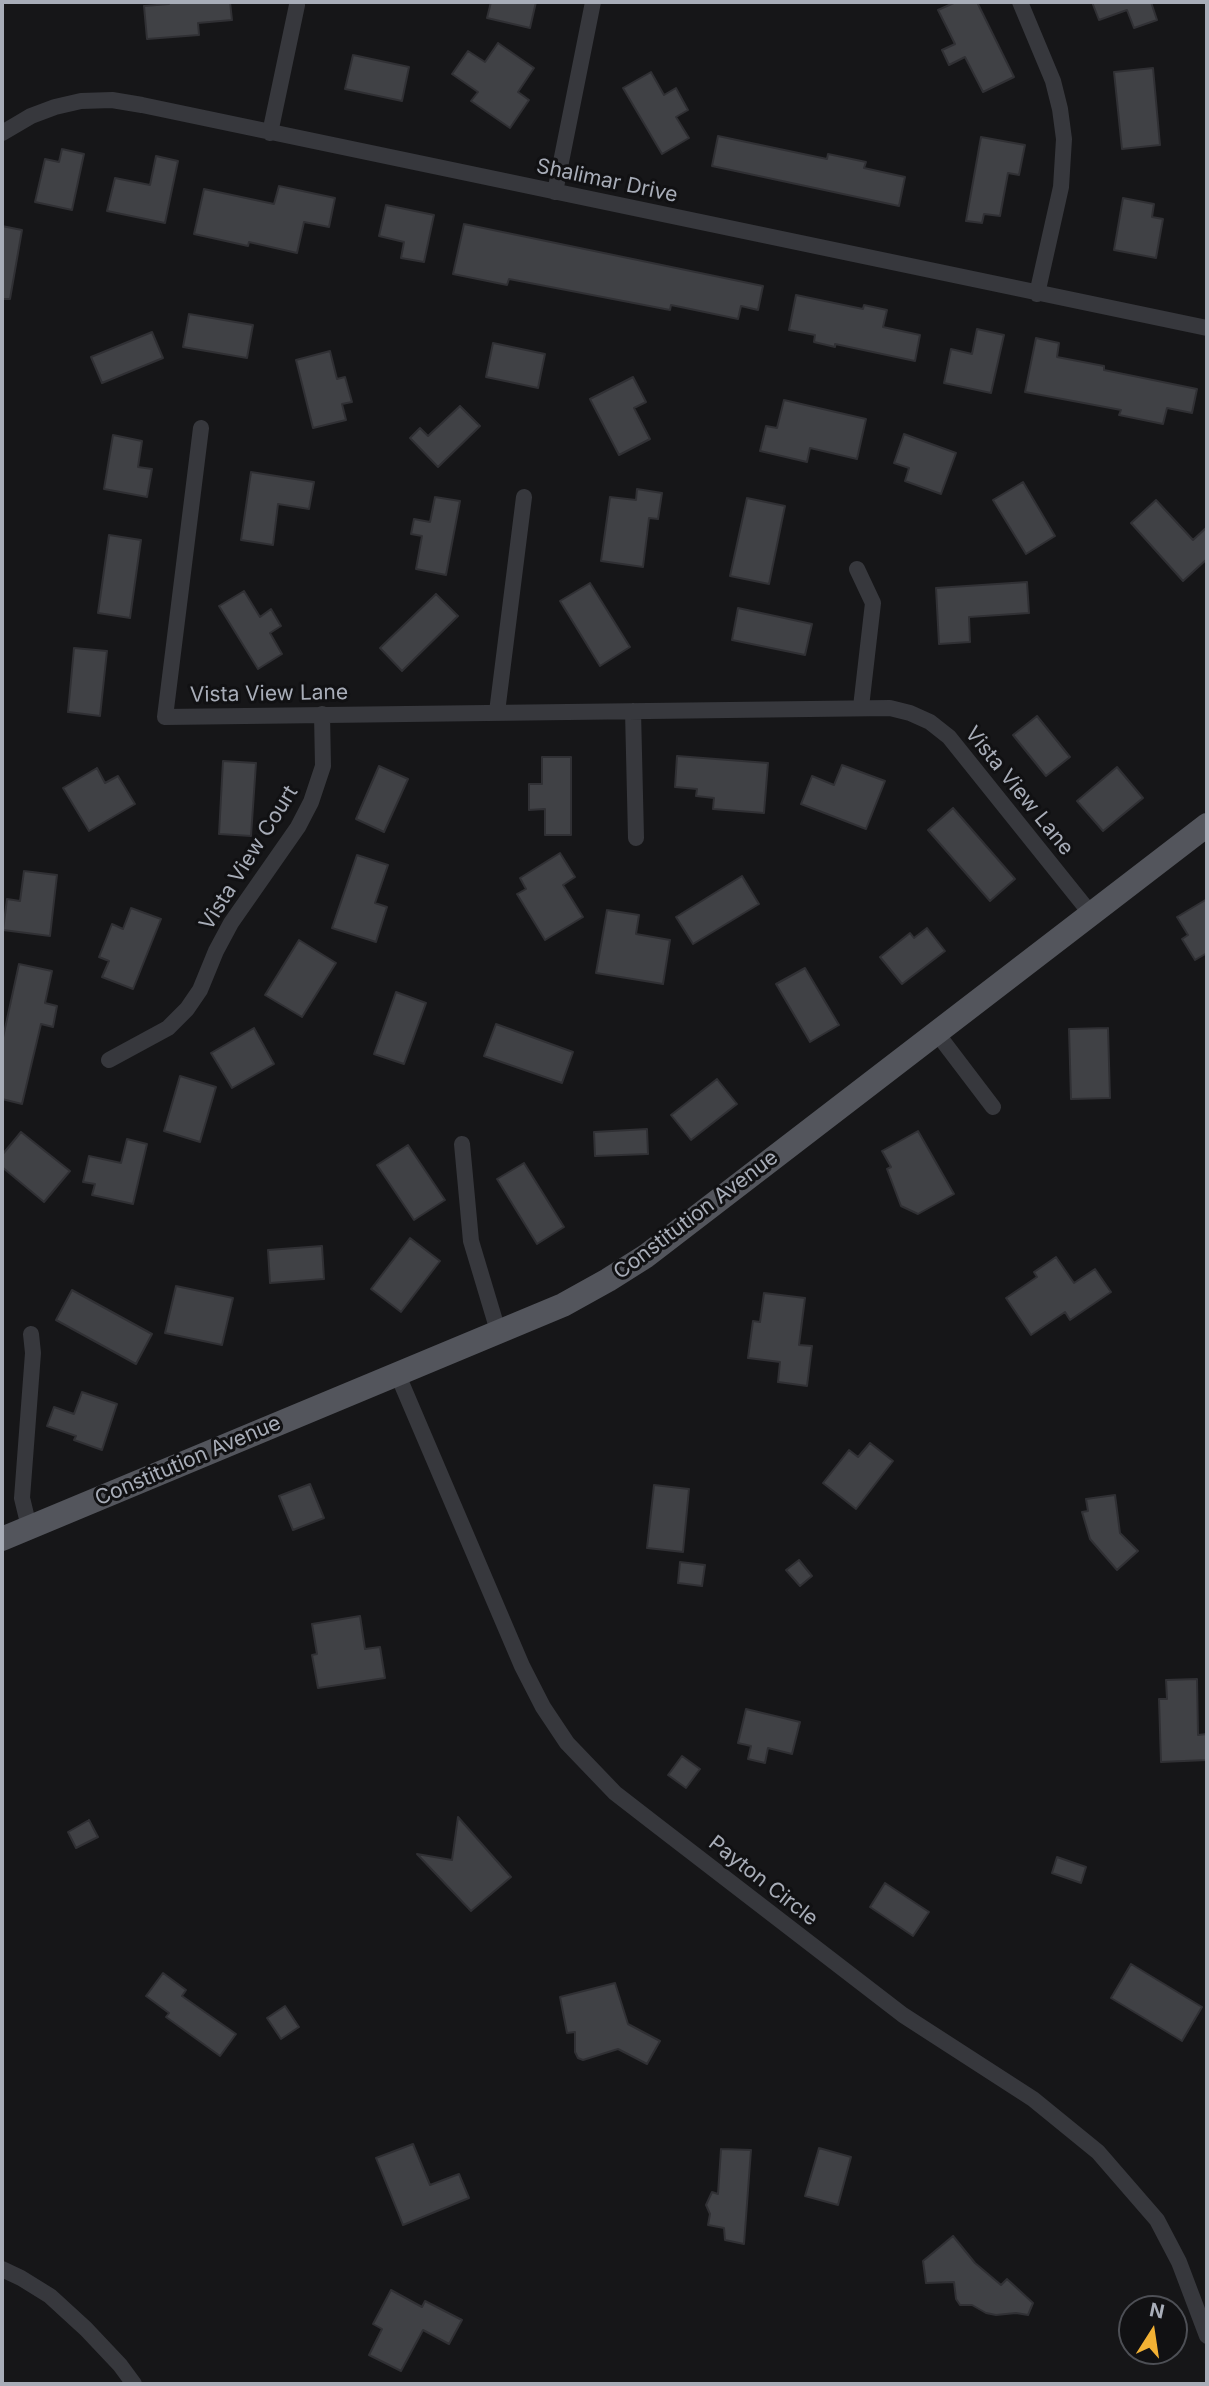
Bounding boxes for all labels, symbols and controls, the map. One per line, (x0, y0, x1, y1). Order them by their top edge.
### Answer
street label: Shalimar Drive (534, 154, 680, 208)
street label: Vista View Lane (190, 680, 348, 708)
street label: Vista View Lane (959, 722, 1079, 860)
street label: Vista View Court (195, 781, 303, 935)
street label: Constitution Avenue (609, 1145, 783, 1285)
street label: Constitution Avenue (91, 1410, 285, 1512)
street label: Payton Circle (703, 1830, 823, 1932)
north arrow (1118, 2295, 1188, 2365)
text: N (1148, 2298, 1167, 2324)

